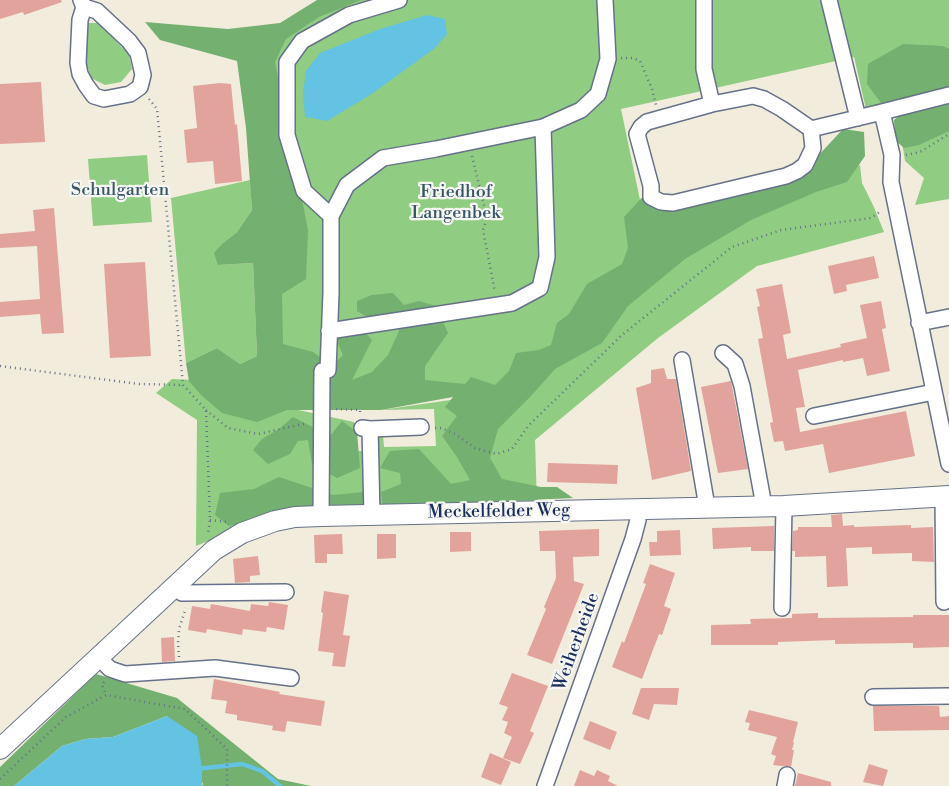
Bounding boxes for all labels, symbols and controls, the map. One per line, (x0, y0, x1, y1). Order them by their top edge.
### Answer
park label: Schulgarten (71, 180, 169, 202)
park label: Friedhof Langenbek (411, 182, 501, 224)
street label: Meckelfelder Weg (427, 500, 571, 524)
street label: Weiherheide (549, 590, 605, 694)

